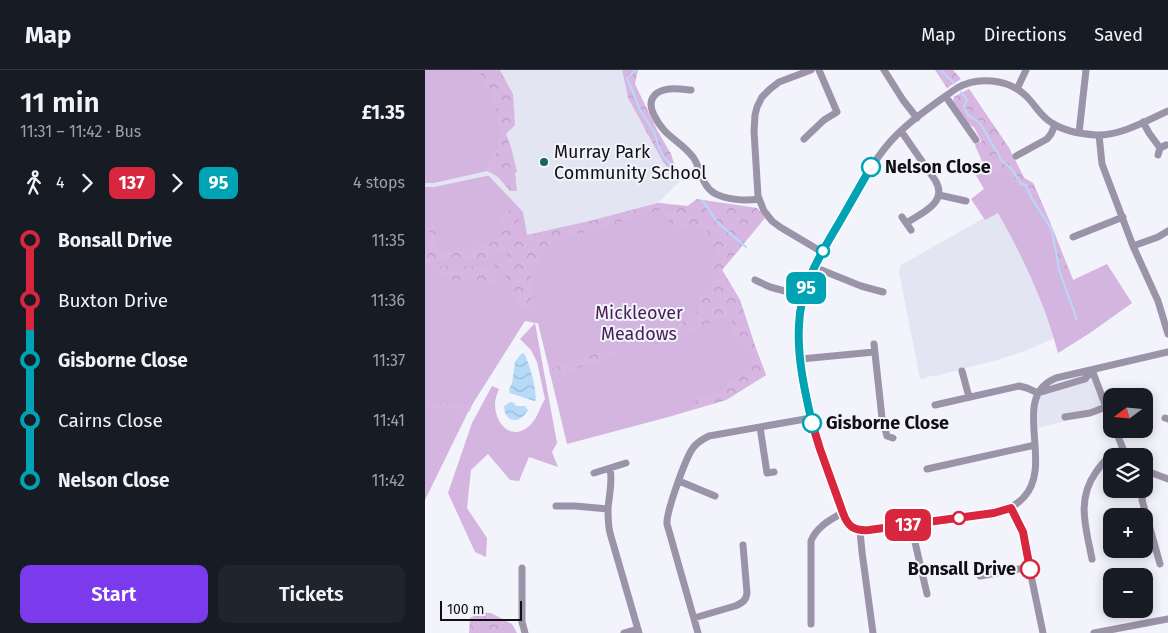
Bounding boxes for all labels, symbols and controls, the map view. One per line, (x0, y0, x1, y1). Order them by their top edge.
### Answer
text: Map (25, 21, 71, 49)
text: Map (921, 24, 956, 46)
text: Directions (984, 24, 1066, 46)
text: Saved (1094, 24, 1143, 46)
text: 11 min (20, 86, 100, 119)
text: £1.35 (362, 101, 405, 124)
text: 11:31 – 11:42 · Bus (20, 122, 141, 141)
place label: Murray Park Community School (554, 141, 706, 184)
marker: Murray Park Community School (538, 156, 550, 168)
place label: Nelson Close (885, 156, 991, 178)
marker: Nelson Close (861, 157, 881, 177)
icon: walk (20, 169, 48, 197)
icon: forward (73, 169, 101, 197)
icon: forward (163, 169, 191, 197)
text: 137 (119, 172, 145, 194)
text: 95 (209, 172, 228, 194)
text: 4 (56, 173, 65, 192)
text: 4 stops (353, 173, 405, 192)
text: Bonsall Drive (58, 229, 172, 252)
text: 11:35 (371, 231, 405, 250)
unlabelled marker (816, 244, 830, 258)
line badge: 95 (783, 272, 829, 304)
text: 95 (796, 277, 816, 299)
text: Buxton Drive (58, 289, 168, 312)
text: 11:36 (371, 291, 405, 310)
park label: Mickleover Meadows (595, 302, 683, 345)
text: Gisborne Close (58, 349, 188, 372)
text: 11:37 (372, 351, 405, 370)
north arrow (1103, 388, 1153, 438)
map controls (1103, 388, 1153, 618)
text: Cairns Close (58, 409, 163, 432)
text: 11:41 (373, 411, 405, 430)
place label: Gisborne Close (826, 412, 949, 434)
marker: Gisborne Close (802, 413, 822, 433)
button: layers (1103, 448, 1153, 498)
text: Nelson Close (58, 469, 170, 492)
text: 11:42 (371, 471, 405, 490)
button: + (1103, 508, 1153, 558)
line badge: 137 (879, 509, 937, 541)
unlabelled marker (952, 511, 966, 525)
text: 137 (895, 514, 921, 536)
place label: Bonsall Drive (908, 558, 1016, 580)
marker: Bonsall Drive (1020, 559, 1040, 579)
button: Start (20, 565, 208, 623)
button: Tickets (218, 565, 405, 623)
button: − (1103, 568, 1153, 618)
scale bar (440, 598, 523, 621)
text: 100 m (447, 601, 484, 618)

